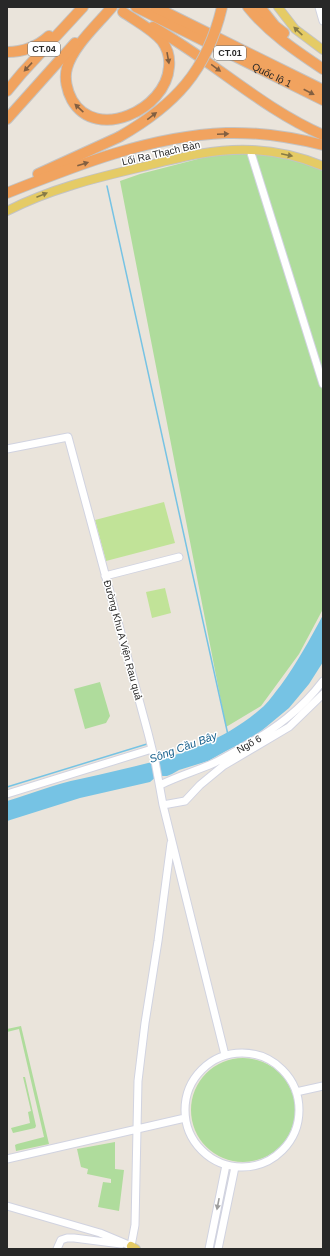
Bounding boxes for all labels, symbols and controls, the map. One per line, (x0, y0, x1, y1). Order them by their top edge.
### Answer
one-way arrow (293, 26, 303, 36)
road number: CT.04 (28, 42, 60, 56)
road number: CT.01 (214, 46, 246, 60)
one-way arrow (165, 52, 171, 64)
street label: Quốc lộ 1 (250, 60, 294, 89)
one-way arrow (24, 62, 33, 71)
one-way arrow (210, 64, 221, 73)
one-way arrow (303, 89, 315, 95)
one-way arrow (74, 103, 84, 112)
one-way arrow (147, 112, 158, 121)
one-way arrow (217, 130, 229, 137)
street label: Lối Ra Thạch Bàn (121, 139, 201, 167)
one-way arrow (281, 153, 293, 159)
one-way arrow (77, 161, 89, 167)
one-way arrow (37, 192, 48, 198)
street label: Đường Khu A Viện Rau quả (102, 579, 144, 702)
water label: Sông Cầu Bây (148, 729, 220, 765)
street label: Ngõ 6 (235, 732, 264, 755)
one-way arrow (215, 1197, 221, 1210)

